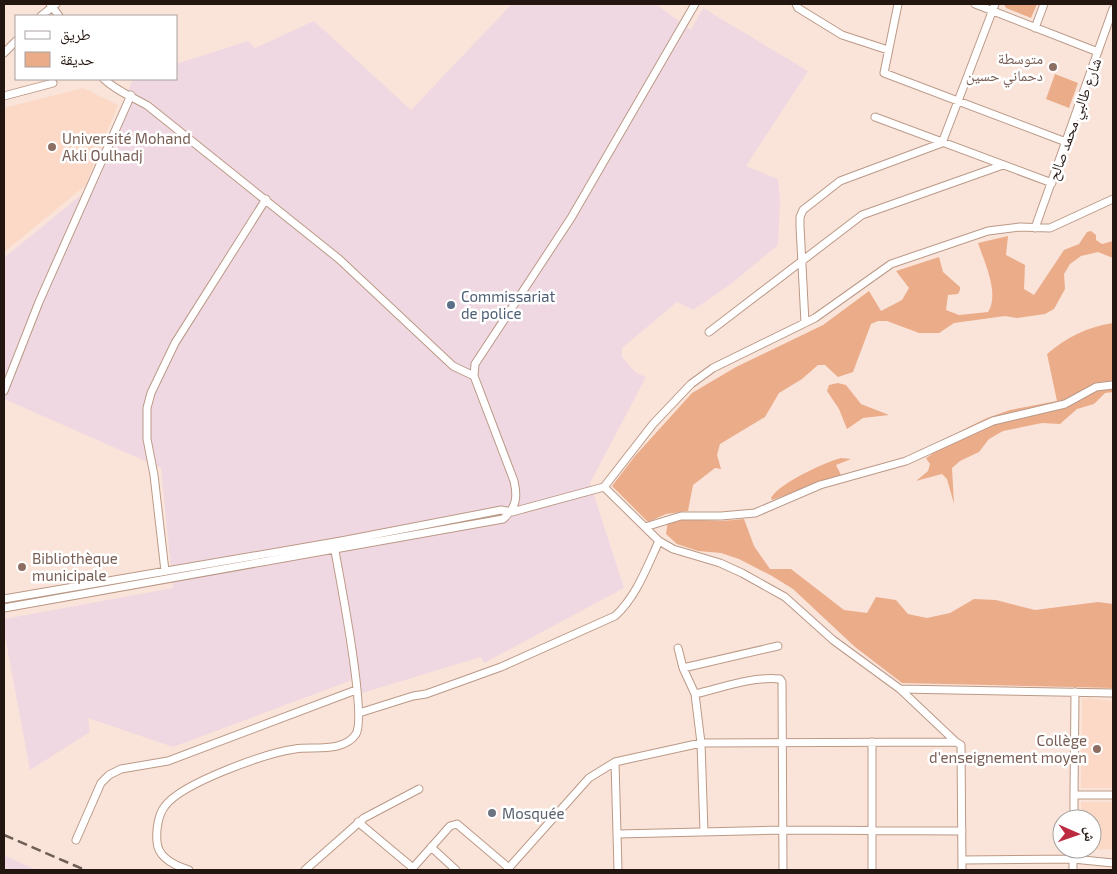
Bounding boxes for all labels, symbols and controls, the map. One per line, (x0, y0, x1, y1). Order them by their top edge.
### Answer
legend (15, 15, 178, 80)
text: طريق (60, 25, 91, 45)
place label: متوسطة دحماني حسين (966, 49, 1043, 88)
text: حديقة (60, 50, 95, 68)
street label: شارع طالبي محمد صالح (1043, 55, 1108, 184)
marker: متوسطة دحماني حسين (1047, 61, 1059, 73)
place label: Université Mohand Akli Oulhadj (62, 129, 191, 165)
marker: Université Mohand Akli Oulhadj (46, 141, 58, 153)
place label: Commissariat de police (461, 287, 556, 322)
marker: Commissariat de police (445, 299, 457, 311)
place label: Bibliothèque municipale (32, 549, 118, 584)
marker: Bibliothèque municipale (16, 561, 28, 573)
place label: Collège d'enseignement moyen (929, 731, 1087, 766)
marker: Collège d'enseignement moyen (1091, 743, 1103, 755)
place label: Mosquée (502, 804, 565, 822)
marker: Mosquée (486, 807, 498, 819)
north arrow (1052, 809, 1102, 859)
text: ش (1081, 827, 1099, 842)

